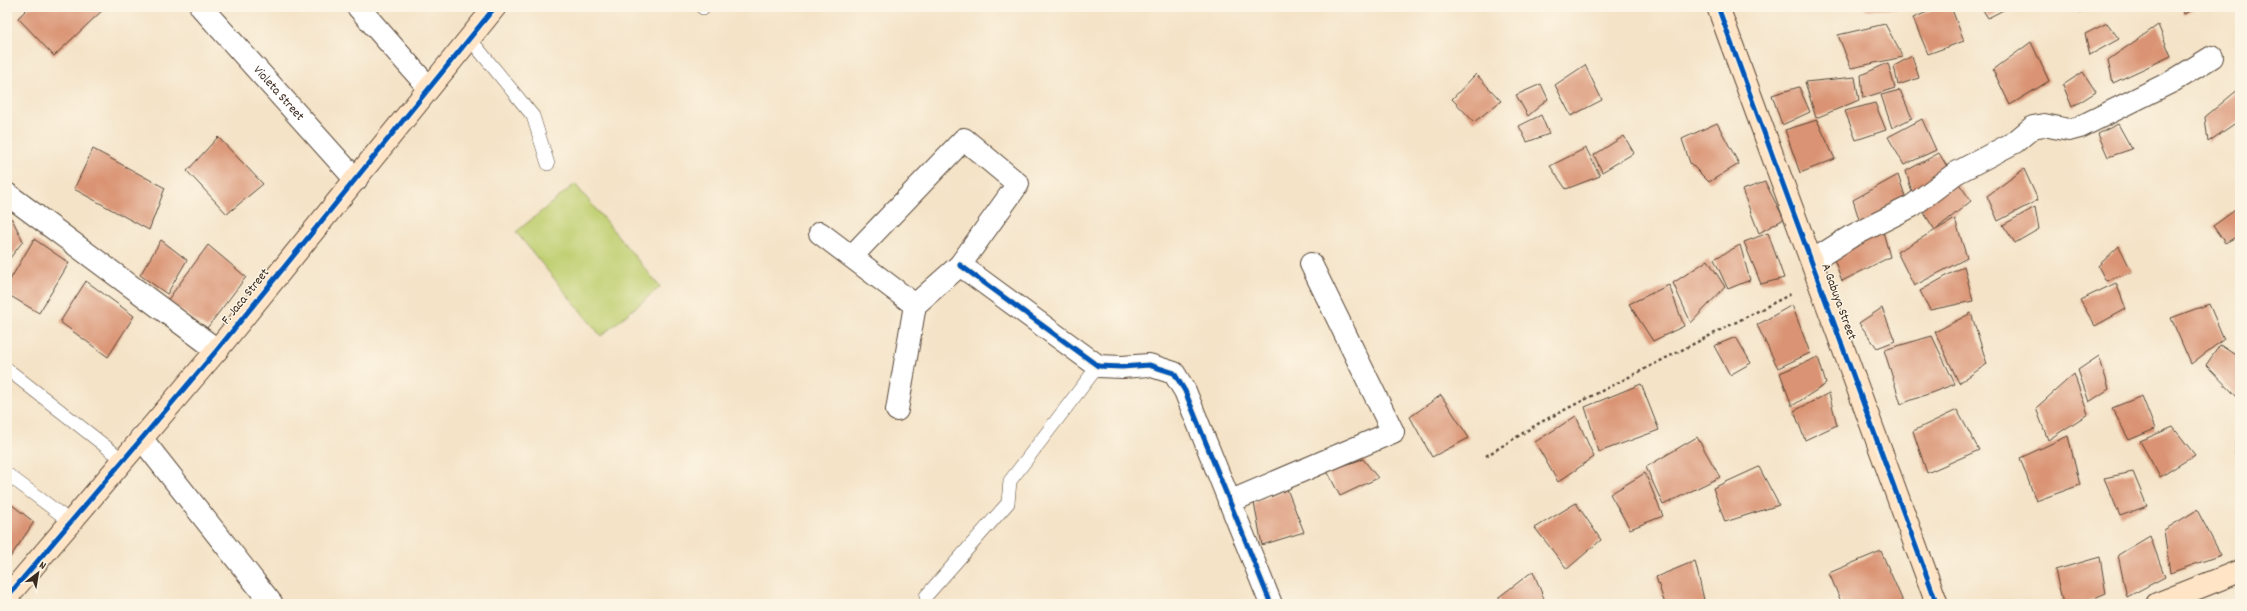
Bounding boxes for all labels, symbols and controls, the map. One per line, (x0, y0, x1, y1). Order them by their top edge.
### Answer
street label: Violeta Street (248, 61, 309, 126)
street label: A Gabuya Street (1815, 261, 1861, 343)
street label: F. Jaca Street (217, 265, 275, 329)
north arrow (18, 553, 58, 593)
text: N (36, 558, 49, 575)

